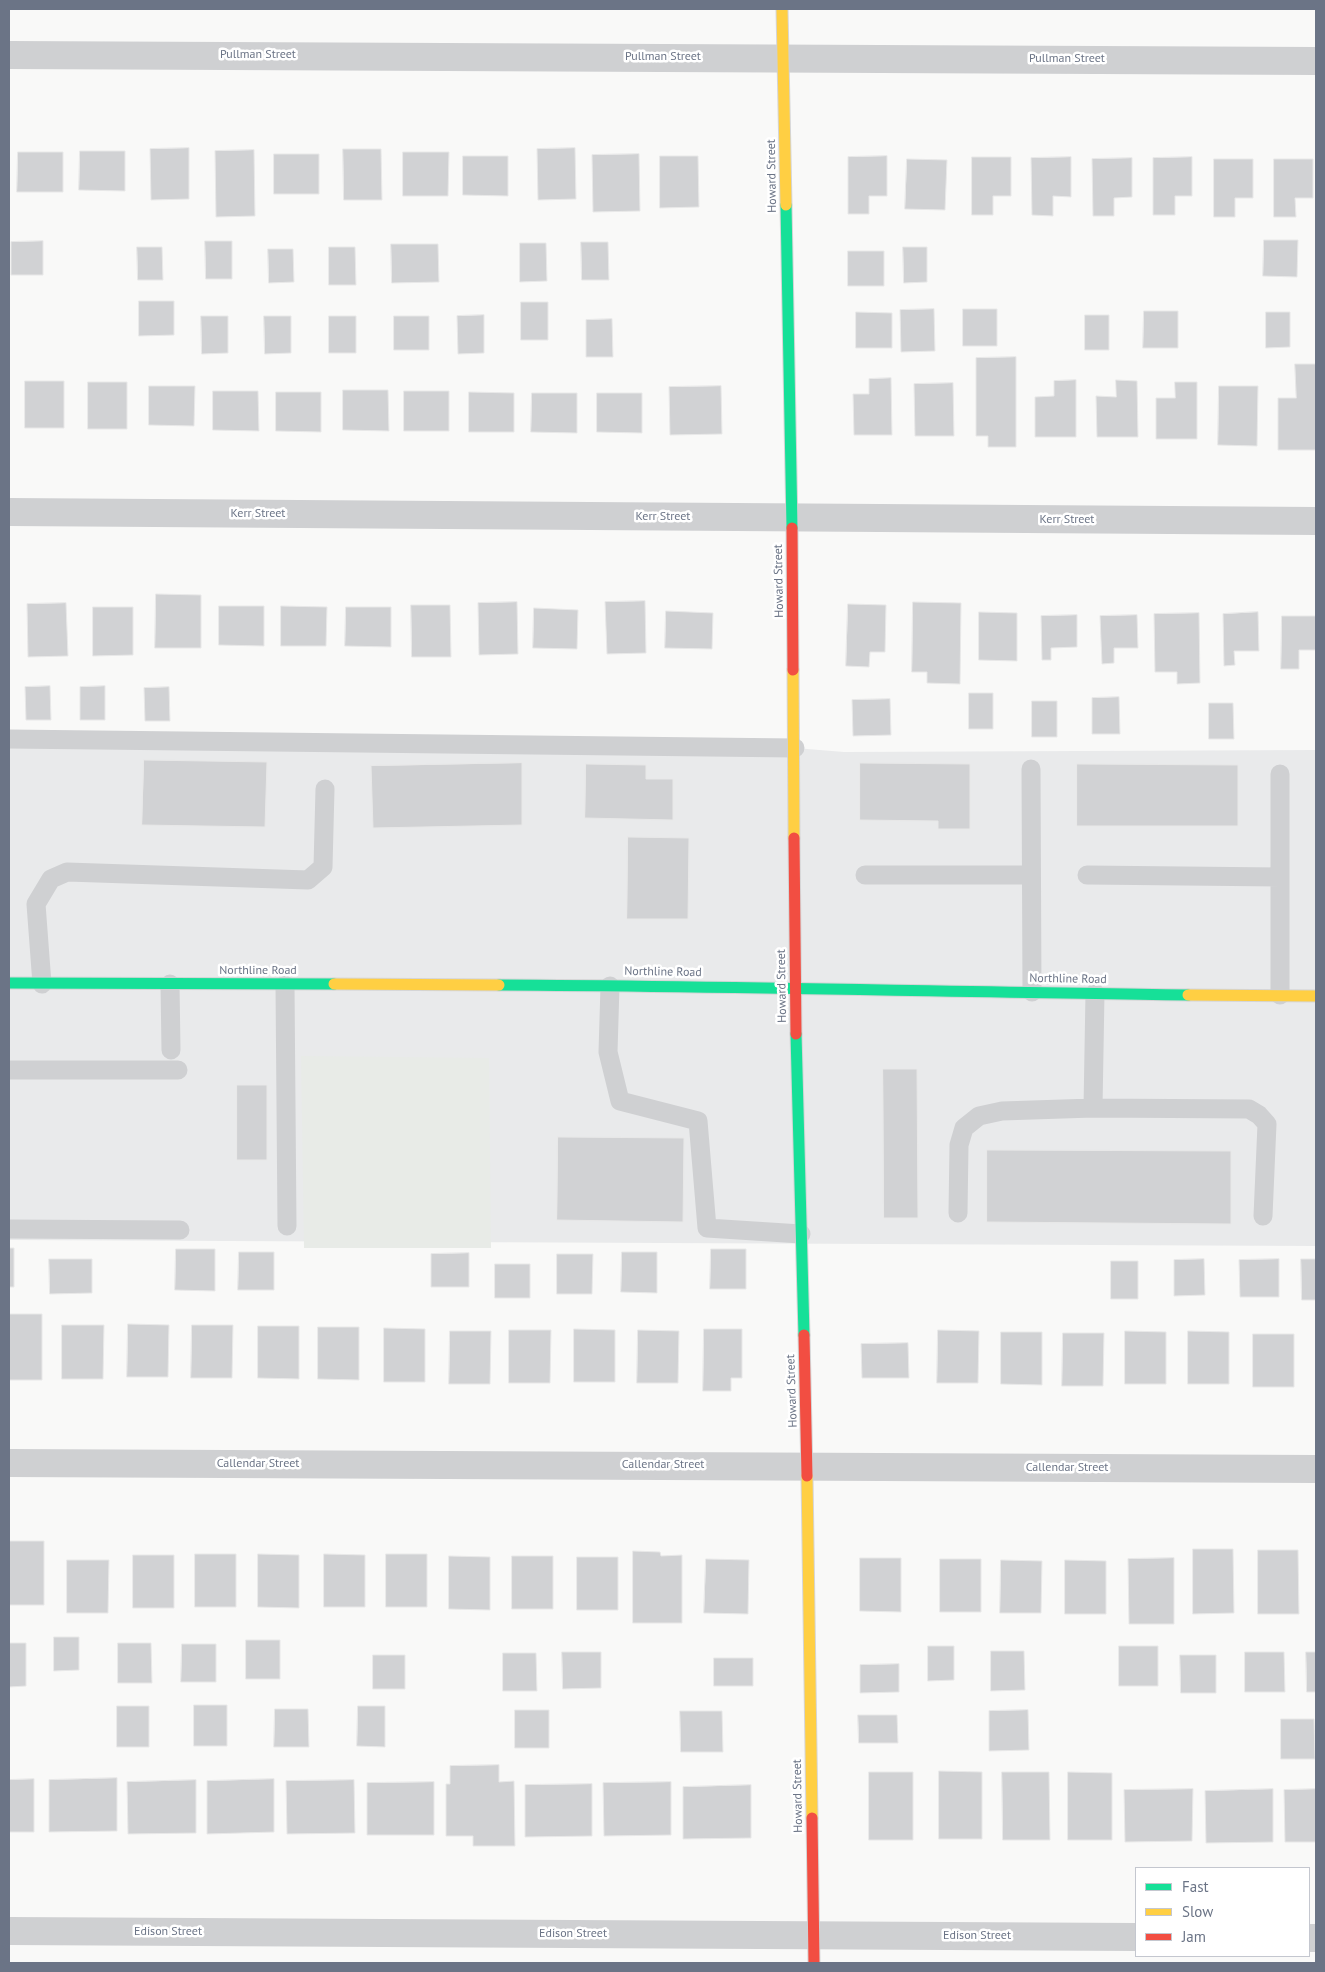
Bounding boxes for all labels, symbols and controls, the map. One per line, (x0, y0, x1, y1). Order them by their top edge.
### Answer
street label: Pullman Street (220, 48, 296, 62)
street label: Pullman Street (625, 50, 701, 64)
street label: Pullman Street (1029, 52, 1105, 66)
street label: Howard Street (764, 139, 780, 213)
street label: Kerr Street (231, 507, 285, 521)
street label: Kerr Street (636, 510, 690, 524)
street label: Kerr Street (1040, 513, 1094, 527)
street label: Howard Street (771, 544, 787, 618)
street label: Howard Street (774, 949, 790, 1023)
street label: Northline Road (219, 964, 297, 978)
street label: Northline Road (624, 964, 702, 980)
street label: Northline Road (1029, 971, 1107, 987)
street label: Howard Street (784, 1354, 800, 1428)
street label: Callendar Street (217, 1457, 299, 1471)
street label: Callendar Street (622, 1458, 704, 1472)
street label: Callendar Street (1026, 1461, 1108, 1475)
street label: Howard Street (790, 1759, 806, 1833)
legend (1135, 1867, 1310, 1957)
text: Fast (1182, 1877, 1209, 1896)
text: Slow (1182, 1902, 1213, 1921)
street label: Edison Street (134, 1925, 202, 1939)
street label: Edison Street (539, 1927, 607, 1941)
text: Jam (1182, 1927, 1206, 1946)
street label: Edison Street (943, 1929, 1011, 1943)

